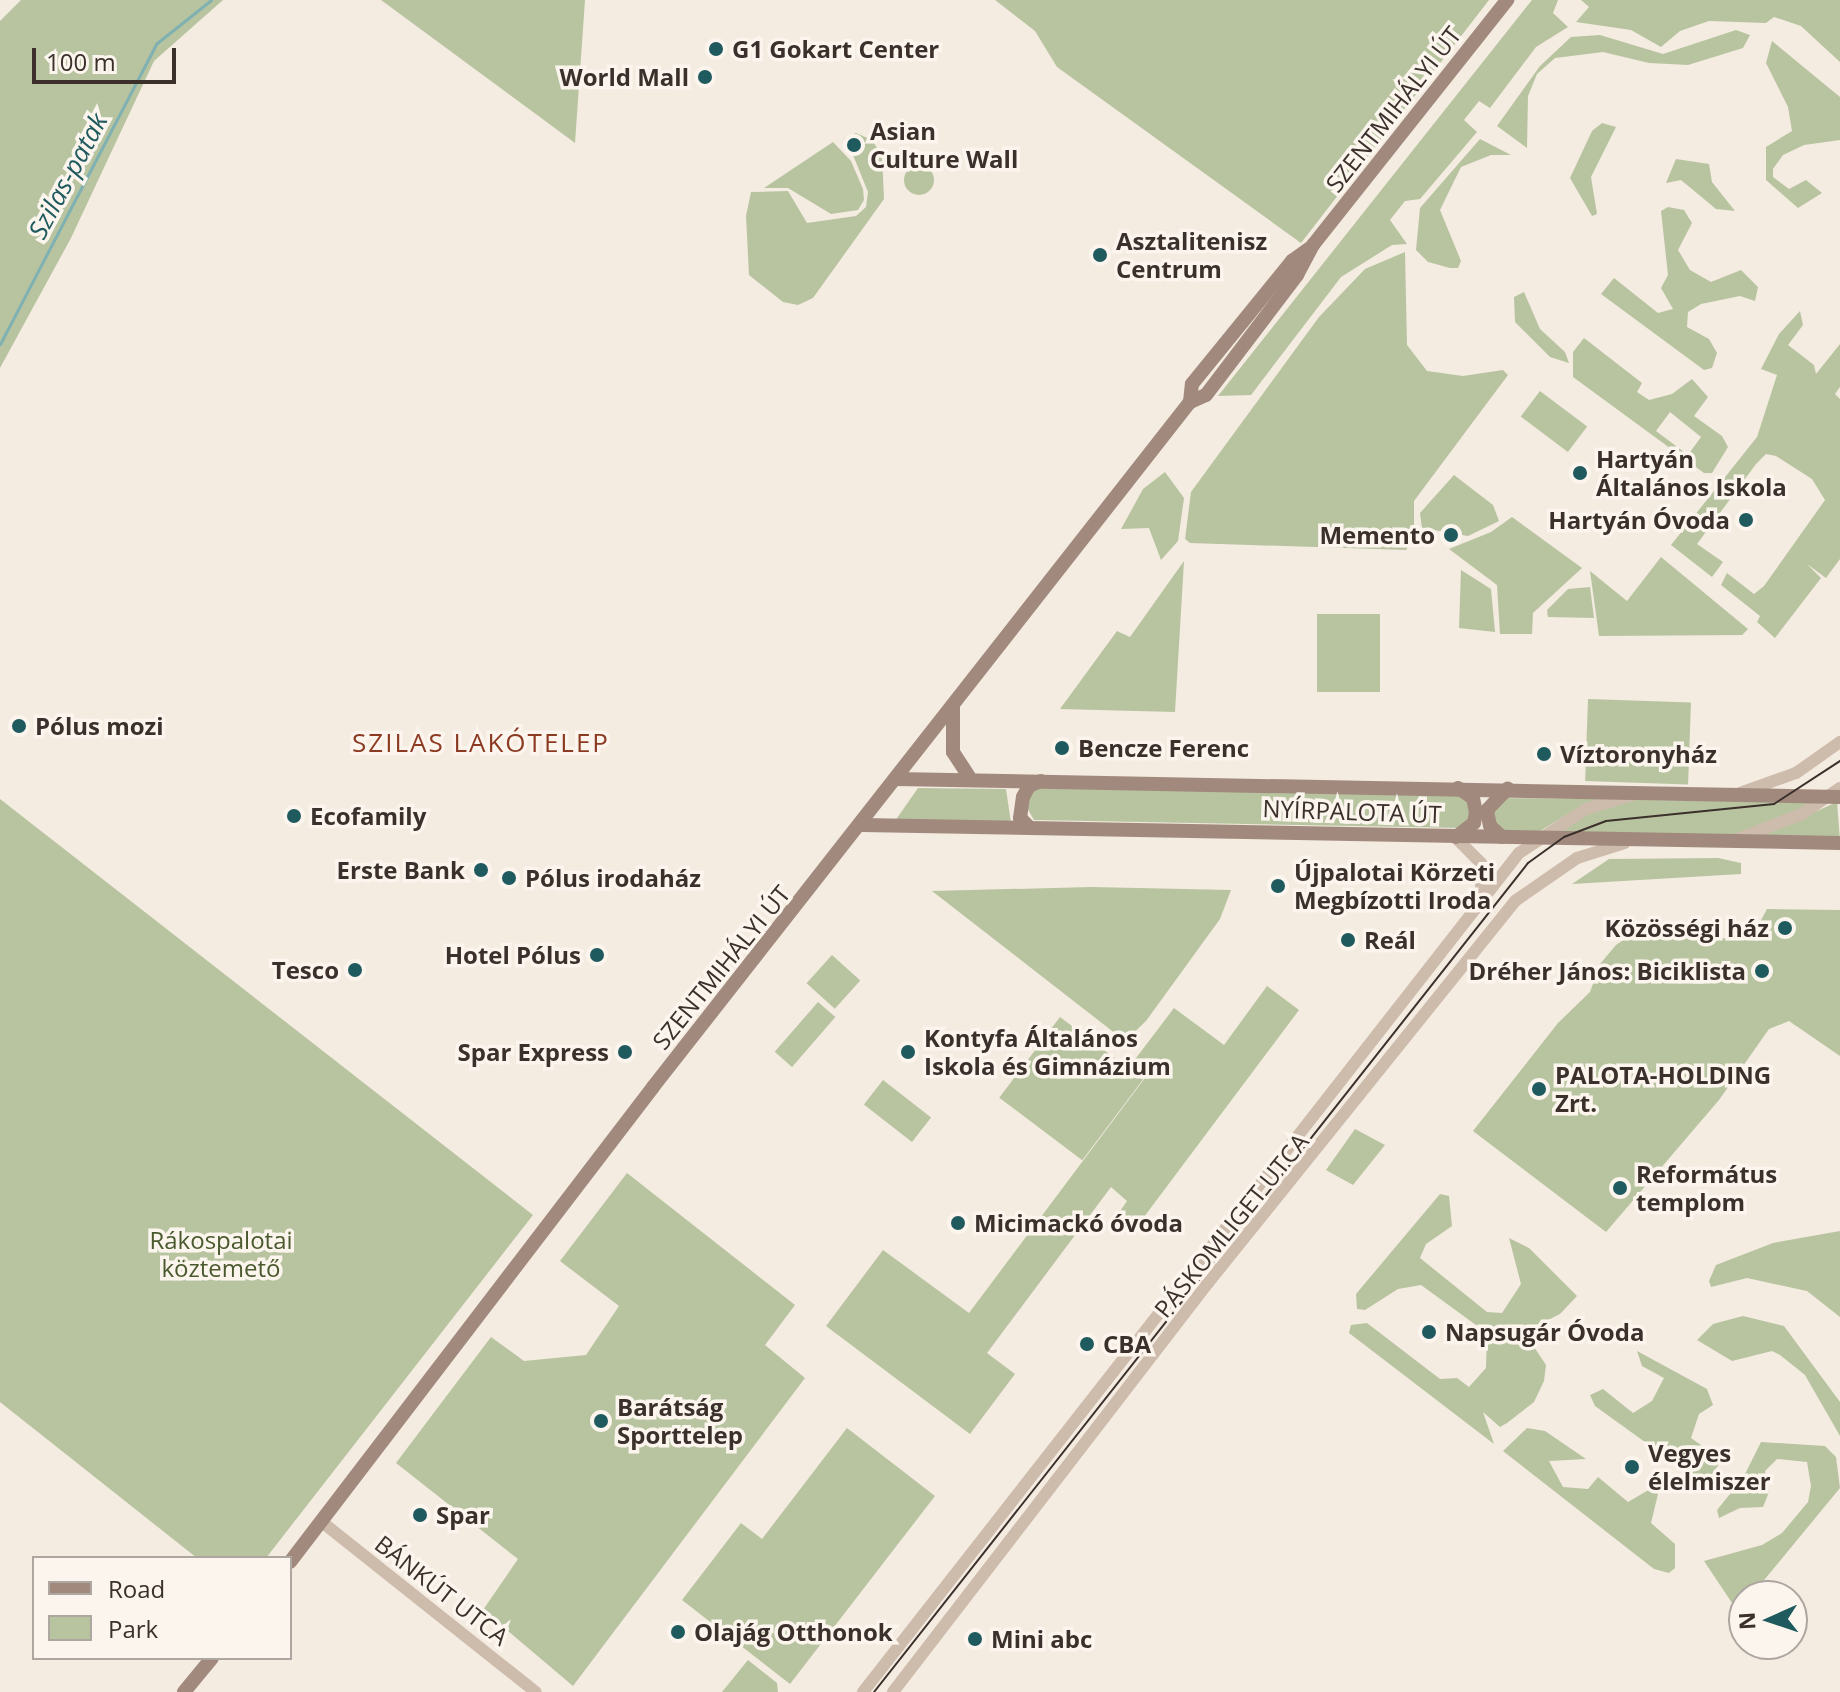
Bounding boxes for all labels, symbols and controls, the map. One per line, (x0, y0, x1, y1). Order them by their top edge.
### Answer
street label: SZENTMIHÁLYI ÚT (1319, 20, 1467, 198)
scale bar (36, 32, 180, 82)
place label: G1 Gokart Center (732, 35, 939, 63)
marker: G1 Gokart Center (707, 40, 725, 58)
text: 100 m (46, 45, 116, 78)
place label: World Mall (560, 63, 689, 91)
marker: World Mall (696, 68, 714, 86)
water label: Szilas-patak (22, 108, 114, 244)
place label: Asian Culture Wall (870, 117, 1018, 173)
marker: Asian Culture Wall (845, 136, 863, 154)
place label: Asztalitenisz Centrum (1116, 227, 1267, 283)
marker: Asztalitenisz Centrum (1091, 246, 1109, 264)
place label: Hartyán Általános Iskola (1596, 445, 1787, 501)
marker: Hartyán Általános Iskola (1571, 464, 1589, 482)
place label: Hartyán Óvoda (1548, 506, 1730, 534)
marker: Hartyán Óvoda (1737, 511, 1755, 529)
place label: Memento (1319, 521, 1435, 549)
marker: Memento (1442, 526, 1460, 544)
place label: Pólus mozi (35, 712, 164, 740)
marker: Pólus mozi (10, 717, 28, 735)
district label: SZILAS LAKÓTELEP (352, 727, 610, 759)
place label: Bencze Ferenc (1078, 734, 1249, 762)
marker: Bencze Ferenc (1053, 739, 1071, 757)
place label: Víztoronyház (1560, 740, 1717, 768)
marker: Víztoronyház (1535, 745, 1553, 763)
street label: NYÍRPALOTA ÚT (1262, 793, 1442, 829)
place label: Ecofamily (310, 802, 426, 830)
marker: Ecofamily (285, 807, 303, 825)
place label: Erste Bank (337, 856, 465, 884)
place label: Újpalotai Körzeti Megbízotti Iroda (1294, 858, 1495, 914)
marker: Erste Bank (472, 861, 490, 879)
place label: Pólus irodaház (525, 864, 701, 892)
marker: Pólus irodaház (500, 869, 518, 887)
marker: Újpalotai Körzeti Megbízotti Iroda (1269, 877, 1287, 895)
street label: SZENTMIHÁLYI ÚT (646, 879, 796, 1055)
place label: Közösségi ház (1605, 914, 1769, 942)
marker: Közösségi ház (1776, 919, 1794, 937)
place label: Reál (1364, 926, 1416, 954)
marker: Reál (1339, 931, 1357, 949)
place label: Hotel Pólus (445, 941, 581, 969)
marker: Hotel Pólus (588, 946, 606, 964)
place label: Tesco (272, 956, 339, 984)
place label: Dréher János: Biciklista (1468, 957, 1746, 985)
marker: Tesco (346, 961, 364, 979)
marker: Dréher János: Biciklista (1753, 962, 1771, 980)
place label: Kontyfa Általános Iskola és Gimnázium (924, 1024, 1171, 1080)
place label: Spar Express (458, 1038, 609, 1066)
marker: Spar Express (616, 1043, 634, 1061)
marker: Kontyfa Általános Iskola és Gimnázium (899, 1043, 917, 1061)
place label: PALOTA-HOLDING Zrt. (1555, 1061, 1771, 1117)
marker: PALOTA-HOLDING Zrt. (1530, 1080, 1548, 1098)
street label: PÁSKOMLIGET UTCA (1148, 1127, 1314, 1323)
place label: Református templom (1636, 1160, 1777, 1216)
marker: Református templom (1611, 1179, 1629, 1197)
place label: Micimackó óvoda (974, 1209, 1183, 1237)
marker: Micimackó óvoda (949, 1214, 967, 1232)
park label: Rákospalotai köztemető (149, 1226, 293, 1282)
place label: Napsugár Óvoda (1445, 1318, 1644, 1346)
marker: Napsugár Óvoda (1420, 1323, 1438, 1341)
place label: CBA (1103, 1330, 1151, 1358)
marker: CBA (1078, 1335, 1096, 1353)
place label: Barátság Sporttelep (617, 1393, 743, 1449)
marker: Barátság Sporttelep (592, 1412, 610, 1430)
place label: Vegyes élelmiszer (1648, 1439, 1771, 1495)
marker: Vegyes élelmiszer (1623, 1458, 1641, 1476)
place label: Spar (436, 1501, 490, 1529)
marker: Spar (411, 1506, 429, 1524)
street label: BÁNKÚT UTCA (370, 1529, 514, 1651)
legend (32, 1556, 292, 1660)
text: Road (108, 1572, 165, 1605)
north arrow (1728, 1580, 1808, 1660)
text: N (1731, 1611, 1761, 1631)
text: Park (108, 1612, 158, 1645)
place label: Olajág Otthonok (694, 1618, 893, 1646)
marker: Olajág Otthonok (669, 1623, 687, 1641)
place label: Mini abc (991, 1625, 1092, 1653)
marker: Mini abc (966, 1630, 984, 1648)

